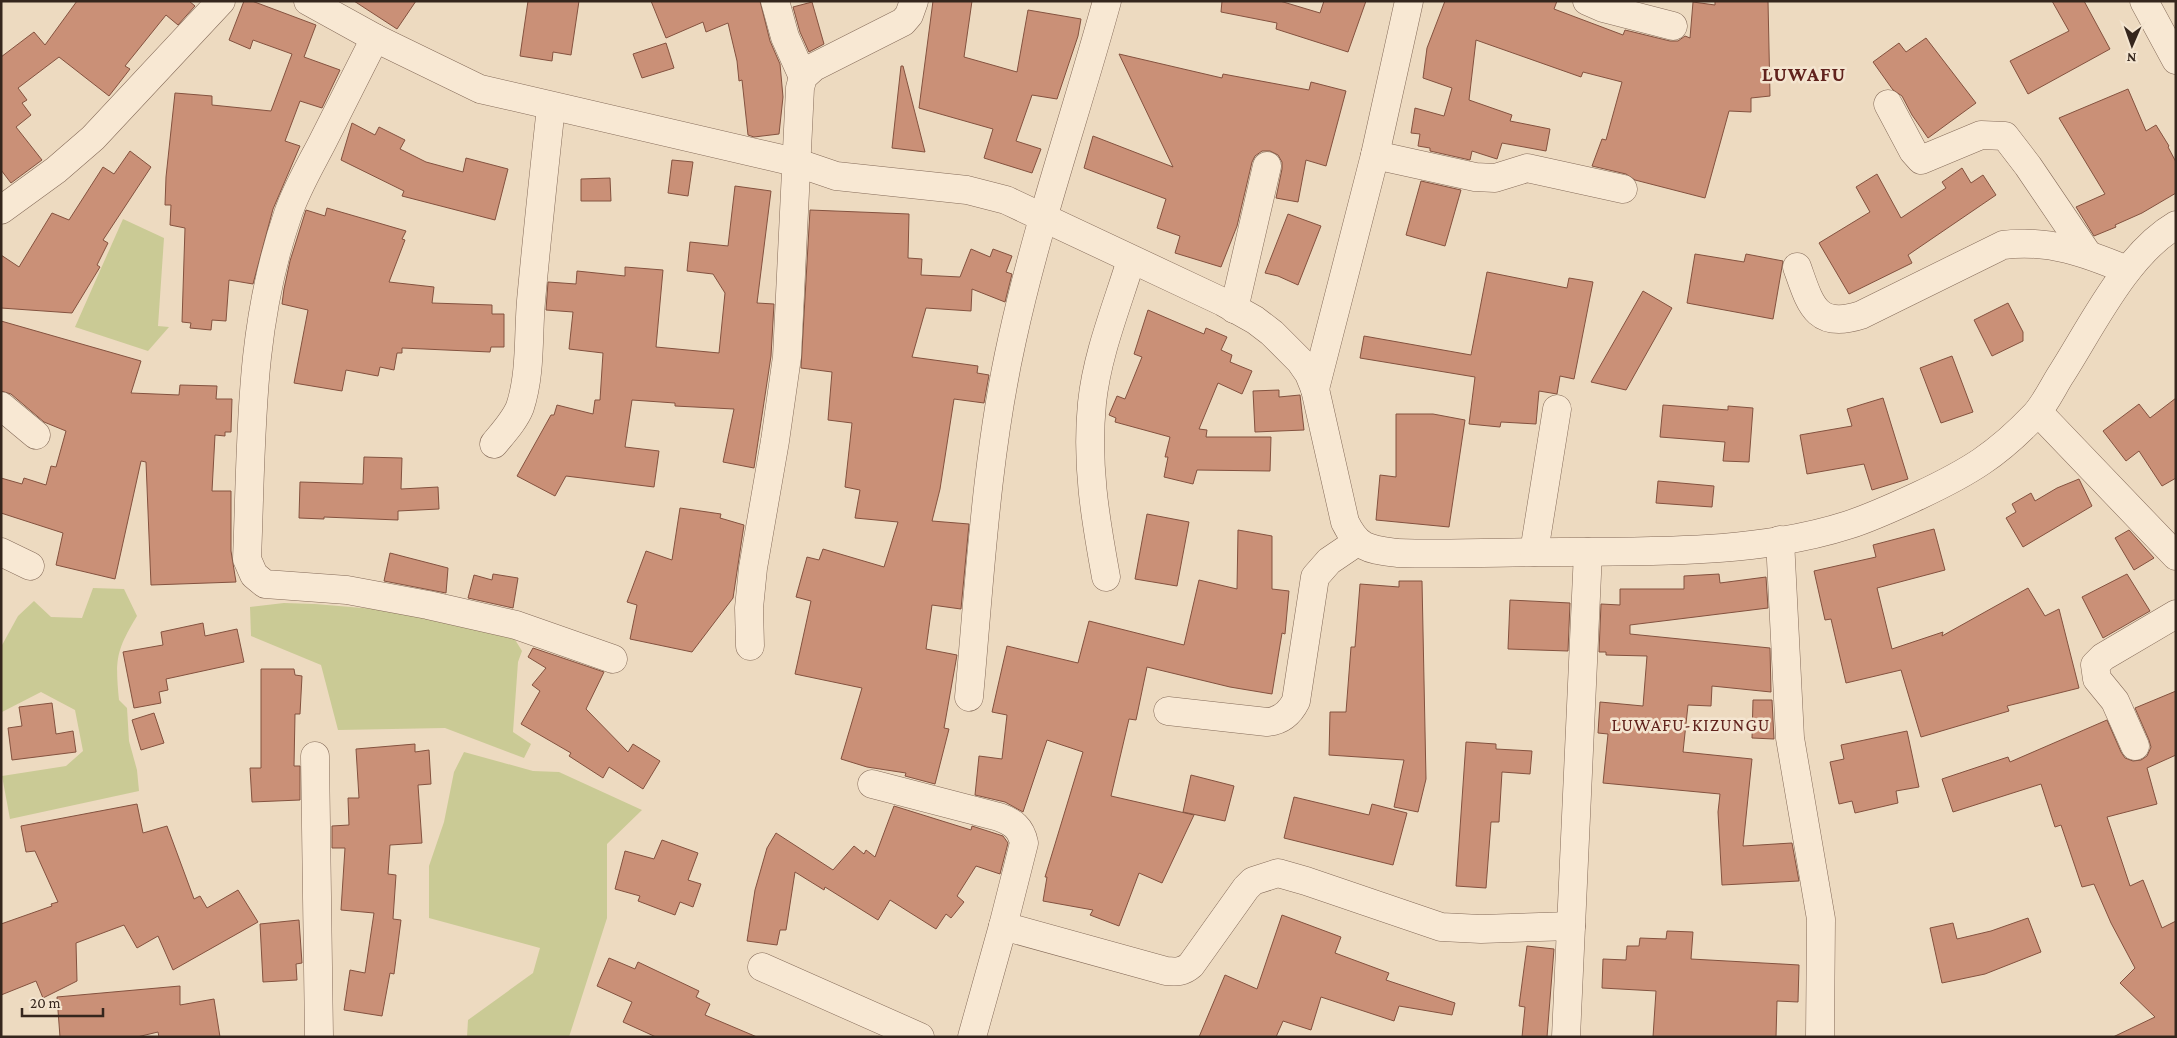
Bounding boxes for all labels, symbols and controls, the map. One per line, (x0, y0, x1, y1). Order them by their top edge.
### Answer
north arrow (2107, 20, 2157, 70)
text: N (2126, 50, 2137, 66)
district label: LUWAFU (1762, 63, 1846, 85)
district label: LUWAFU-KIZUNGU (1611, 715, 1771, 735)
scale bar (22, 986, 104, 1018)
text: 20 m (30, 995, 61, 1011)

